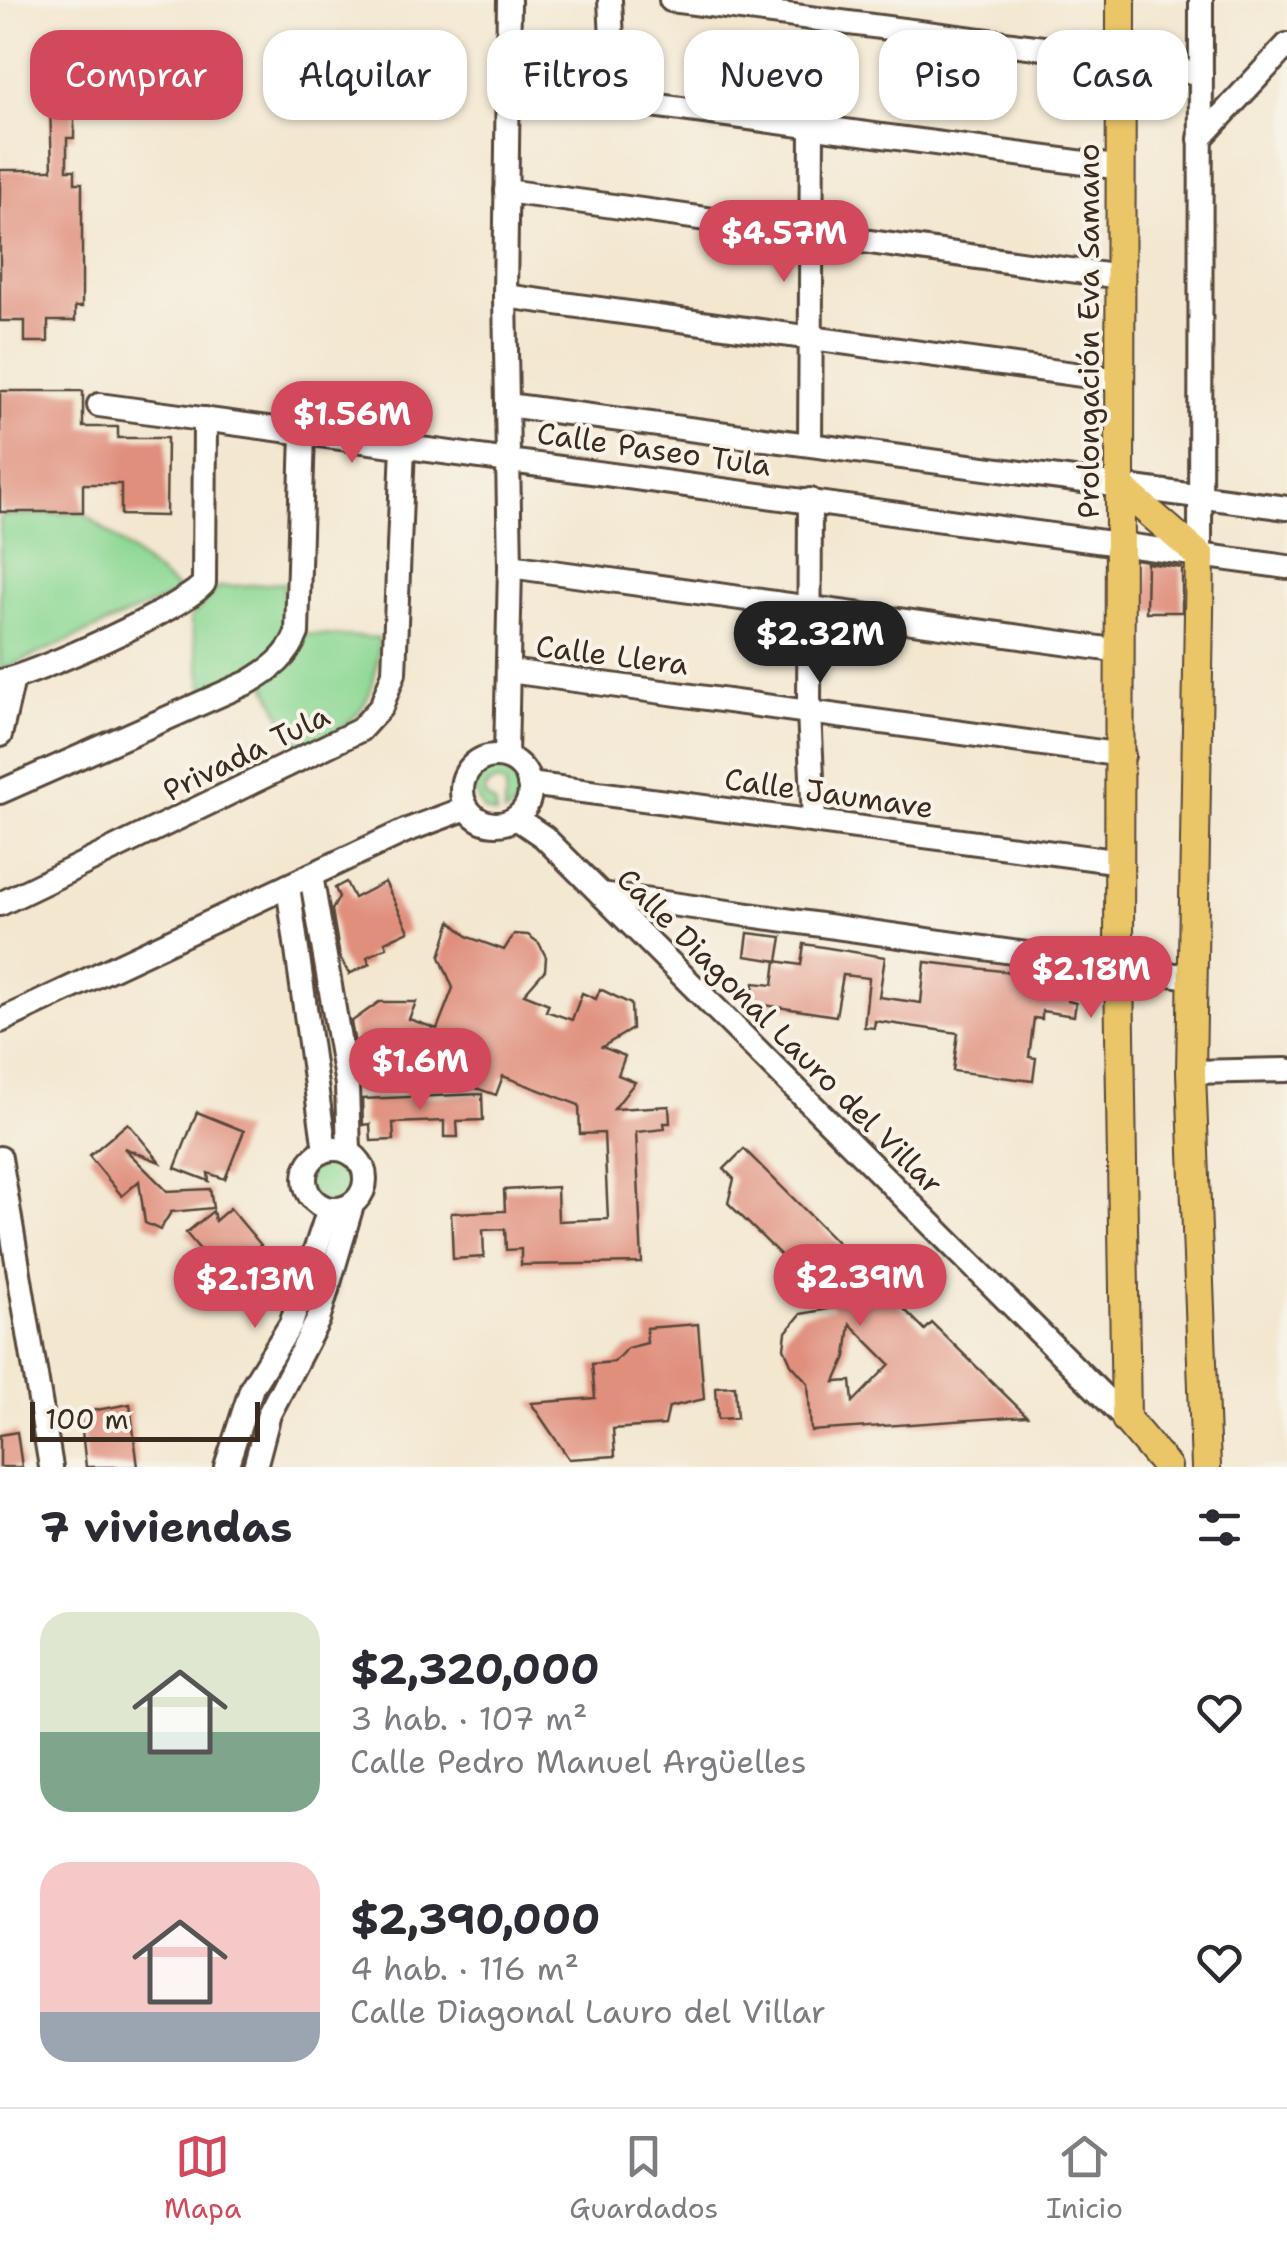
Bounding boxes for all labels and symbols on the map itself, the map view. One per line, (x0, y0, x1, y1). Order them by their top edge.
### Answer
street label: Prolongación Eva Samano (1068, 143, 1109, 519)
pin: $4.57M (703, 200, 865, 285)
pin: $1.56M (271, 381, 433, 466)
street label: Calle Paseo Tula (534, 412, 774, 486)
pin: $2.32M (739, 601, 901, 686)
street label: Calle Llera (533, 625, 691, 685)
street label: Privada Tula (156, 695, 336, 811)
street label: Calle Jaumave (722, 758, 936, 828)
street label: Calle Diagonal Lauro del Villar (608, 859, 952, 1203)
pin: $2.18M (1010, 936, 1172, 1021)
pin: $1.6M (350, 1028, 490, 1113)
pin: $2.39M (779, 1244, 941, 1329)
pin: $2.13M (174, 1246, 336, 1331)
scale bar (30, 1397, 260, 1442)

